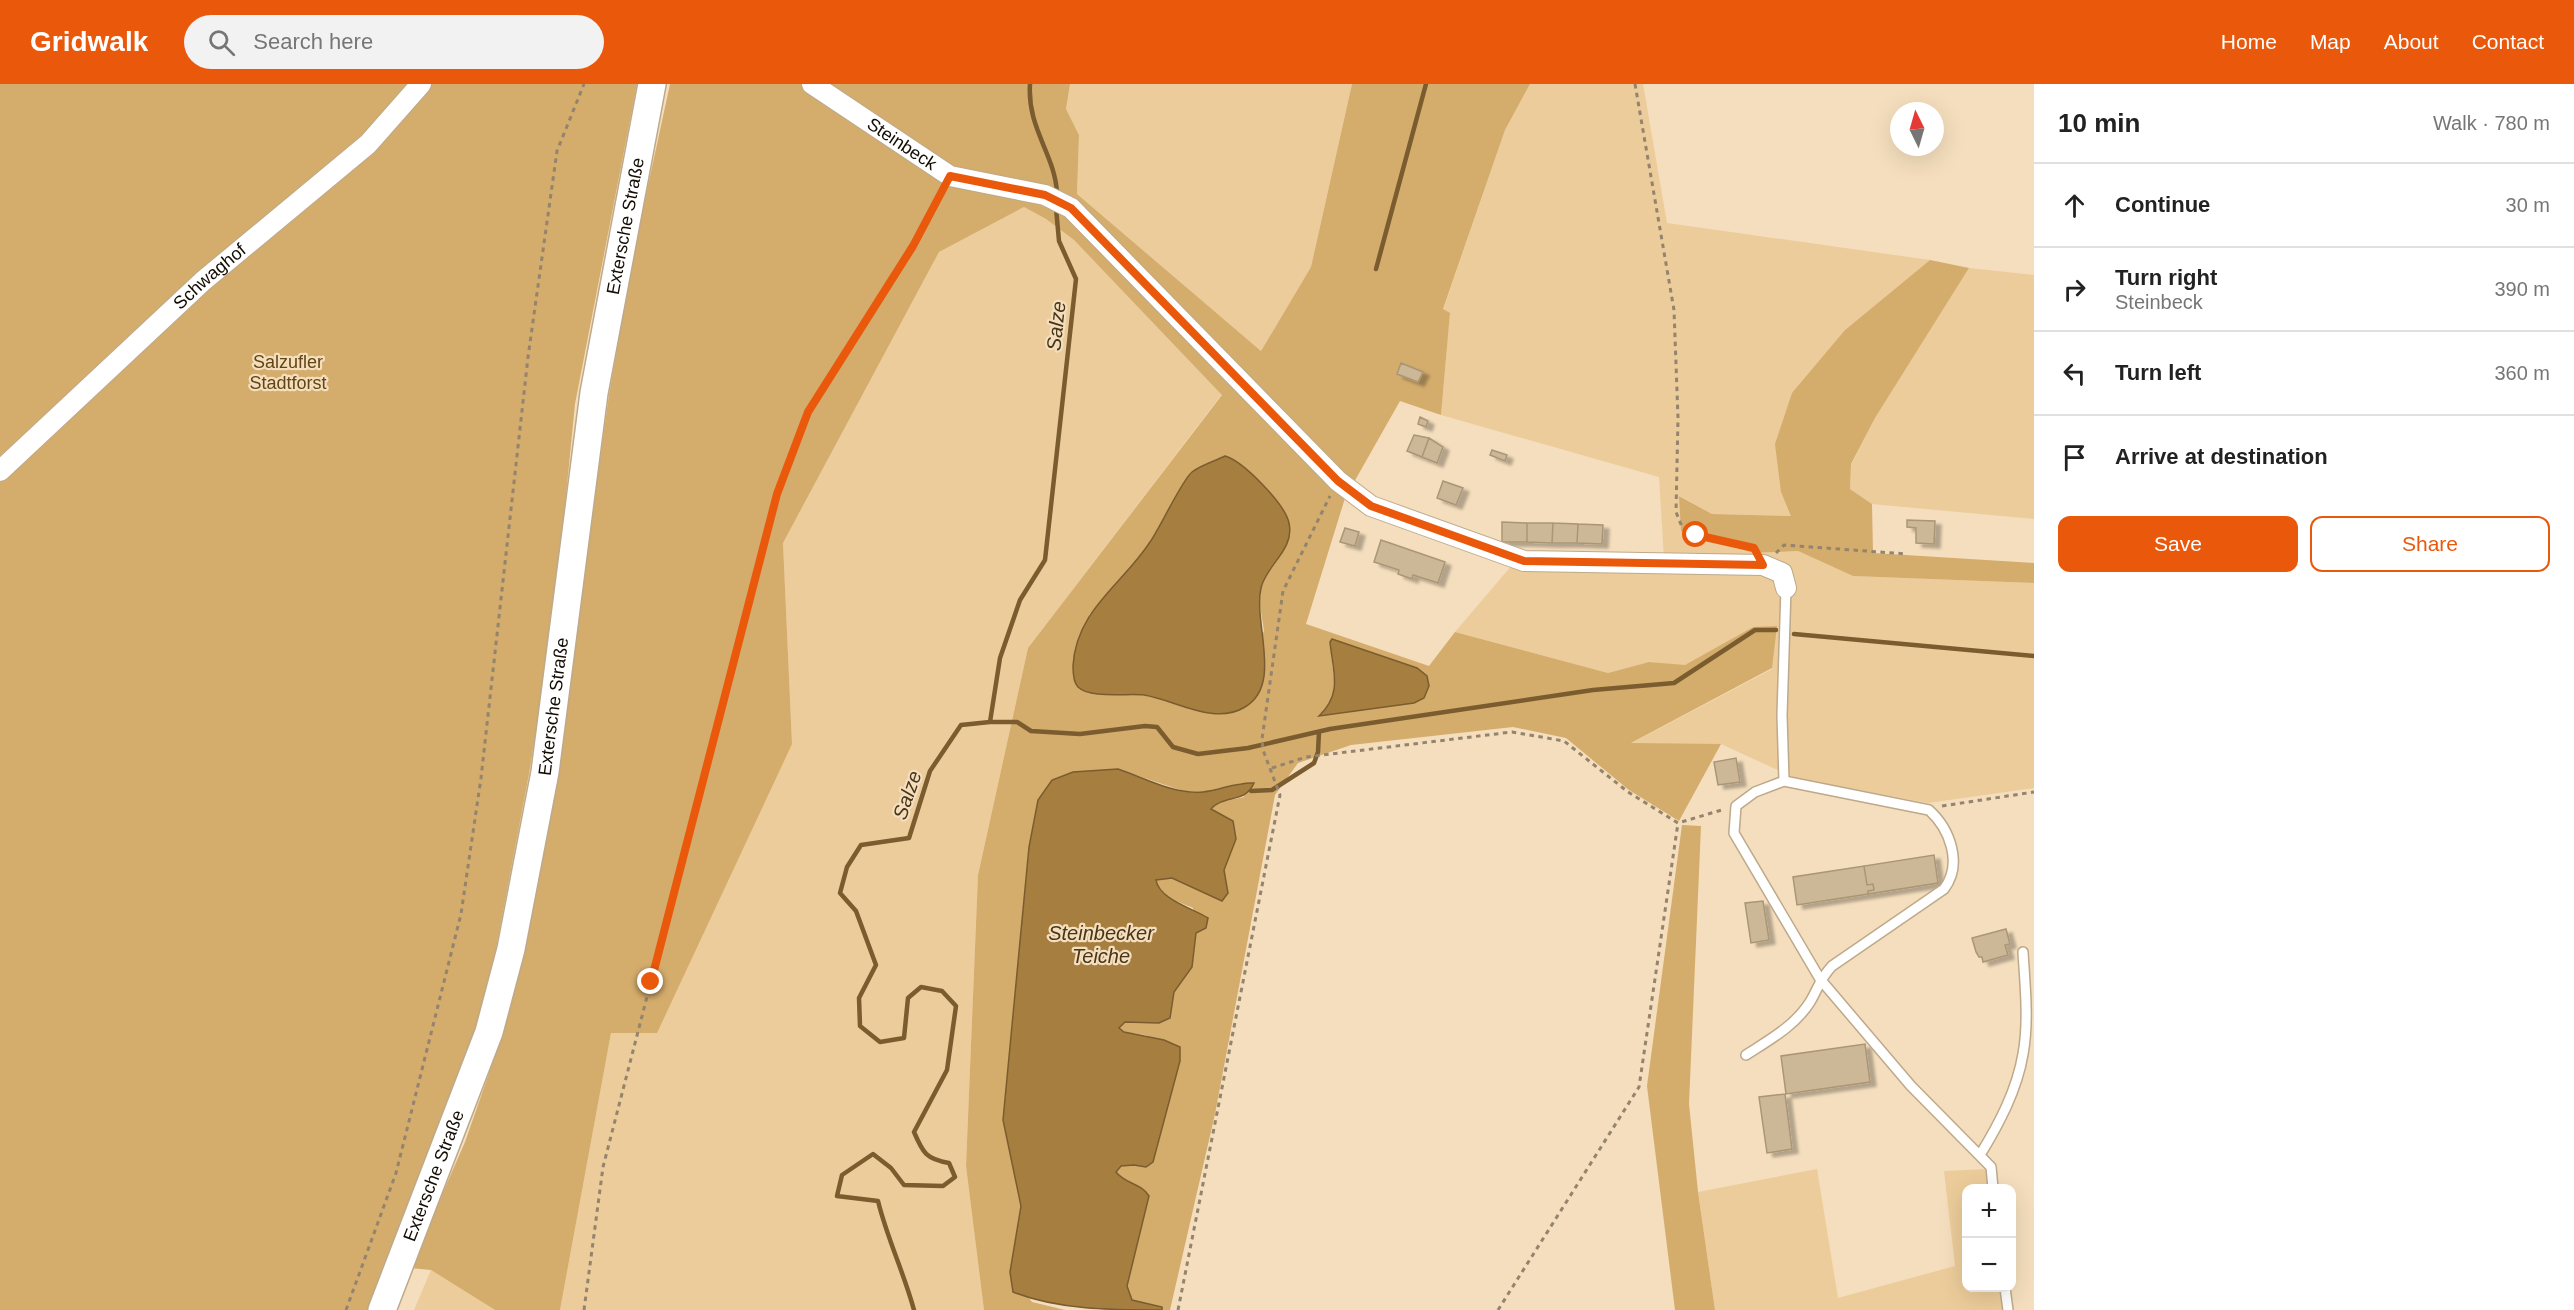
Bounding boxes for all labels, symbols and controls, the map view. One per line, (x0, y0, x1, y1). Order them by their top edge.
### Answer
search box (184, 15, 604, 69)
text: Gridwalk (30, 26, 148, 57)
icon: search (205, 26, 238, 59)
text: Search here (253, 29, 373, 54)
text: Home (2221, 30, 2277, 53)
text: Map (2310, 30, 2351, 53)
text: About (2384, 30, 2439, 53)
text: Contact (2472, 30, 2544, 53)
north arrow (1890, 102, 1944, 156)
text: 10 min (2058, 108, 2140, 138)
text: Walk · 780 m (2433, 112, 2550, 134)
street label: Steinbeck (863, 114, 941, 175)
street label: Extersche Straße (603, 156, 648, 296)
icon: ahead (2058, 189, 2091, 222)
text: Continue (2115, 192, 2210, 217)
text: 30 m (2506, 194, 2550, 216)
street label: Schwaghof (169, 239, 251, 313)
text: Turn right (2115, 265, 2217, 290)
icon: right (2058, 273, 2091, 306)
text: 390 m (2494, 278, 2550, 300)
text: Steinbeck (2115, 291, 2203, 313)
water label: Salze (1042, 300, 1070, 352)
park label: Salzufler Stadtforst (249, 352, 327, 393)
icon: left (2058, 357, 2091, 390)
text: Turn left (2115, 360, 2201, 385)
text: 360 m (2494, 362, 2550, 384)
icon: arrive (2058, 441, 2091, 474)
text: Arrive at destination (2115, 444, 2328, 469)
button: Save (2058, 516, 2298, 572)
button: Share (2310, 516, 2550, 572)
route start (1682, 521, 1708, 547)
street label: Extersche Straße (535, 636, 572, 777)
water label: Salze (888, 768, 926, 822)
water label: Steinbecker Teiche (1048, 922, 1155, 967)
route end (637, 968, 663, 994)
street label: Extersche Straße (399, 1107, 468, 1244)
map controls (1962, 1184, 2016, 1292)
button: + (1962, 1184, 2016, 1238)
button: − (1962, 1238, 2016, 1292)

